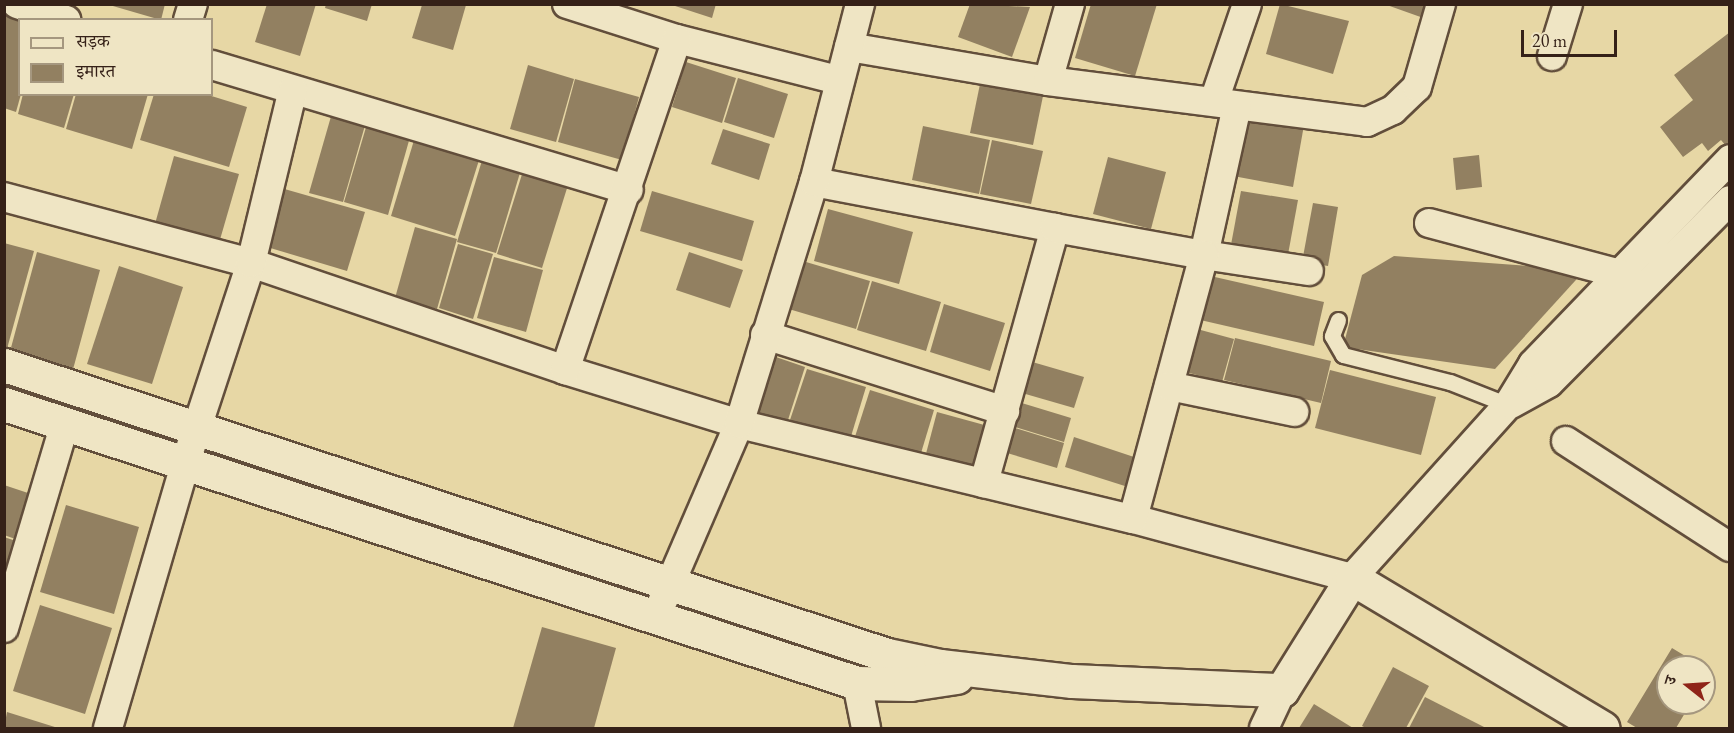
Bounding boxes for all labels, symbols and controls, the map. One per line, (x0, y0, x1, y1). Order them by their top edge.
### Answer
legend (18, 18, 213, 96)
scale bar (1524, 18, 1620, 56)
text: सड़क (76, 29, 110, 52)
text: 20 m (1532, 29, 1567, 52)
text: इमारत (76, 59, 115, 82)
north arrow (1656, 655, 1716, 715)
text: उ (1659, 673, 1681, 687)

